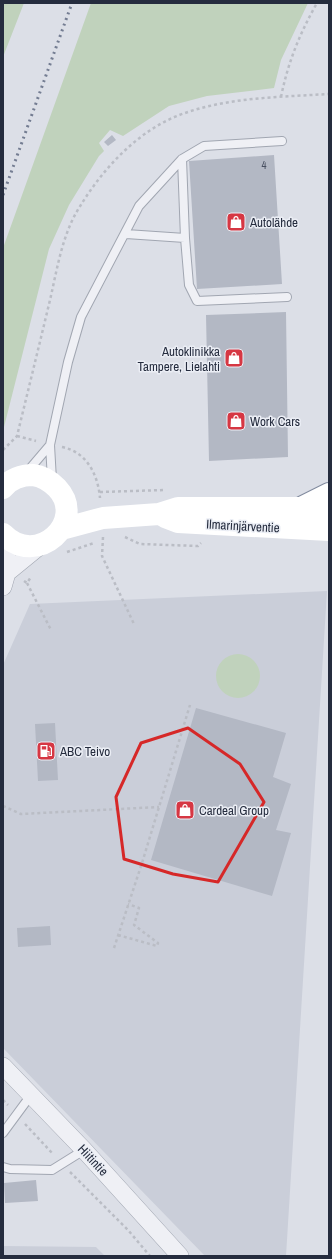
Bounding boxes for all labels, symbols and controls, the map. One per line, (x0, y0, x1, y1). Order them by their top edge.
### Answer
house number: 4 (261, 158, 267, 172)
shop icon: Autolähde (225, 211, 247, 233)
place label: Autolähde (249, 214, 298, 231)
place label: Autoklinikka Tampere, Lielahti (137, 343, 220, 375)
shop icon: Autoklinikka Tampere, Lielahti (223, 347, 245, 369)
shop icon: Work Cars (225, 410, 247, 432)
place label: Work Cars (250, 413, 300, 430)
street label: Ilmarinjärventie (206, 516, 280, 536)
fuel station icon: ABC Teivo (35, 740, 57, 762)
place label: ABC Teivo (59, 743, 110, 760)
shop icon: Cardeal Group (174, 799, 196, 821)
place label: Cardeal Group (199, 802, 269, 819)
street label: Hiitintie (74, 1141, 112, 1179)

